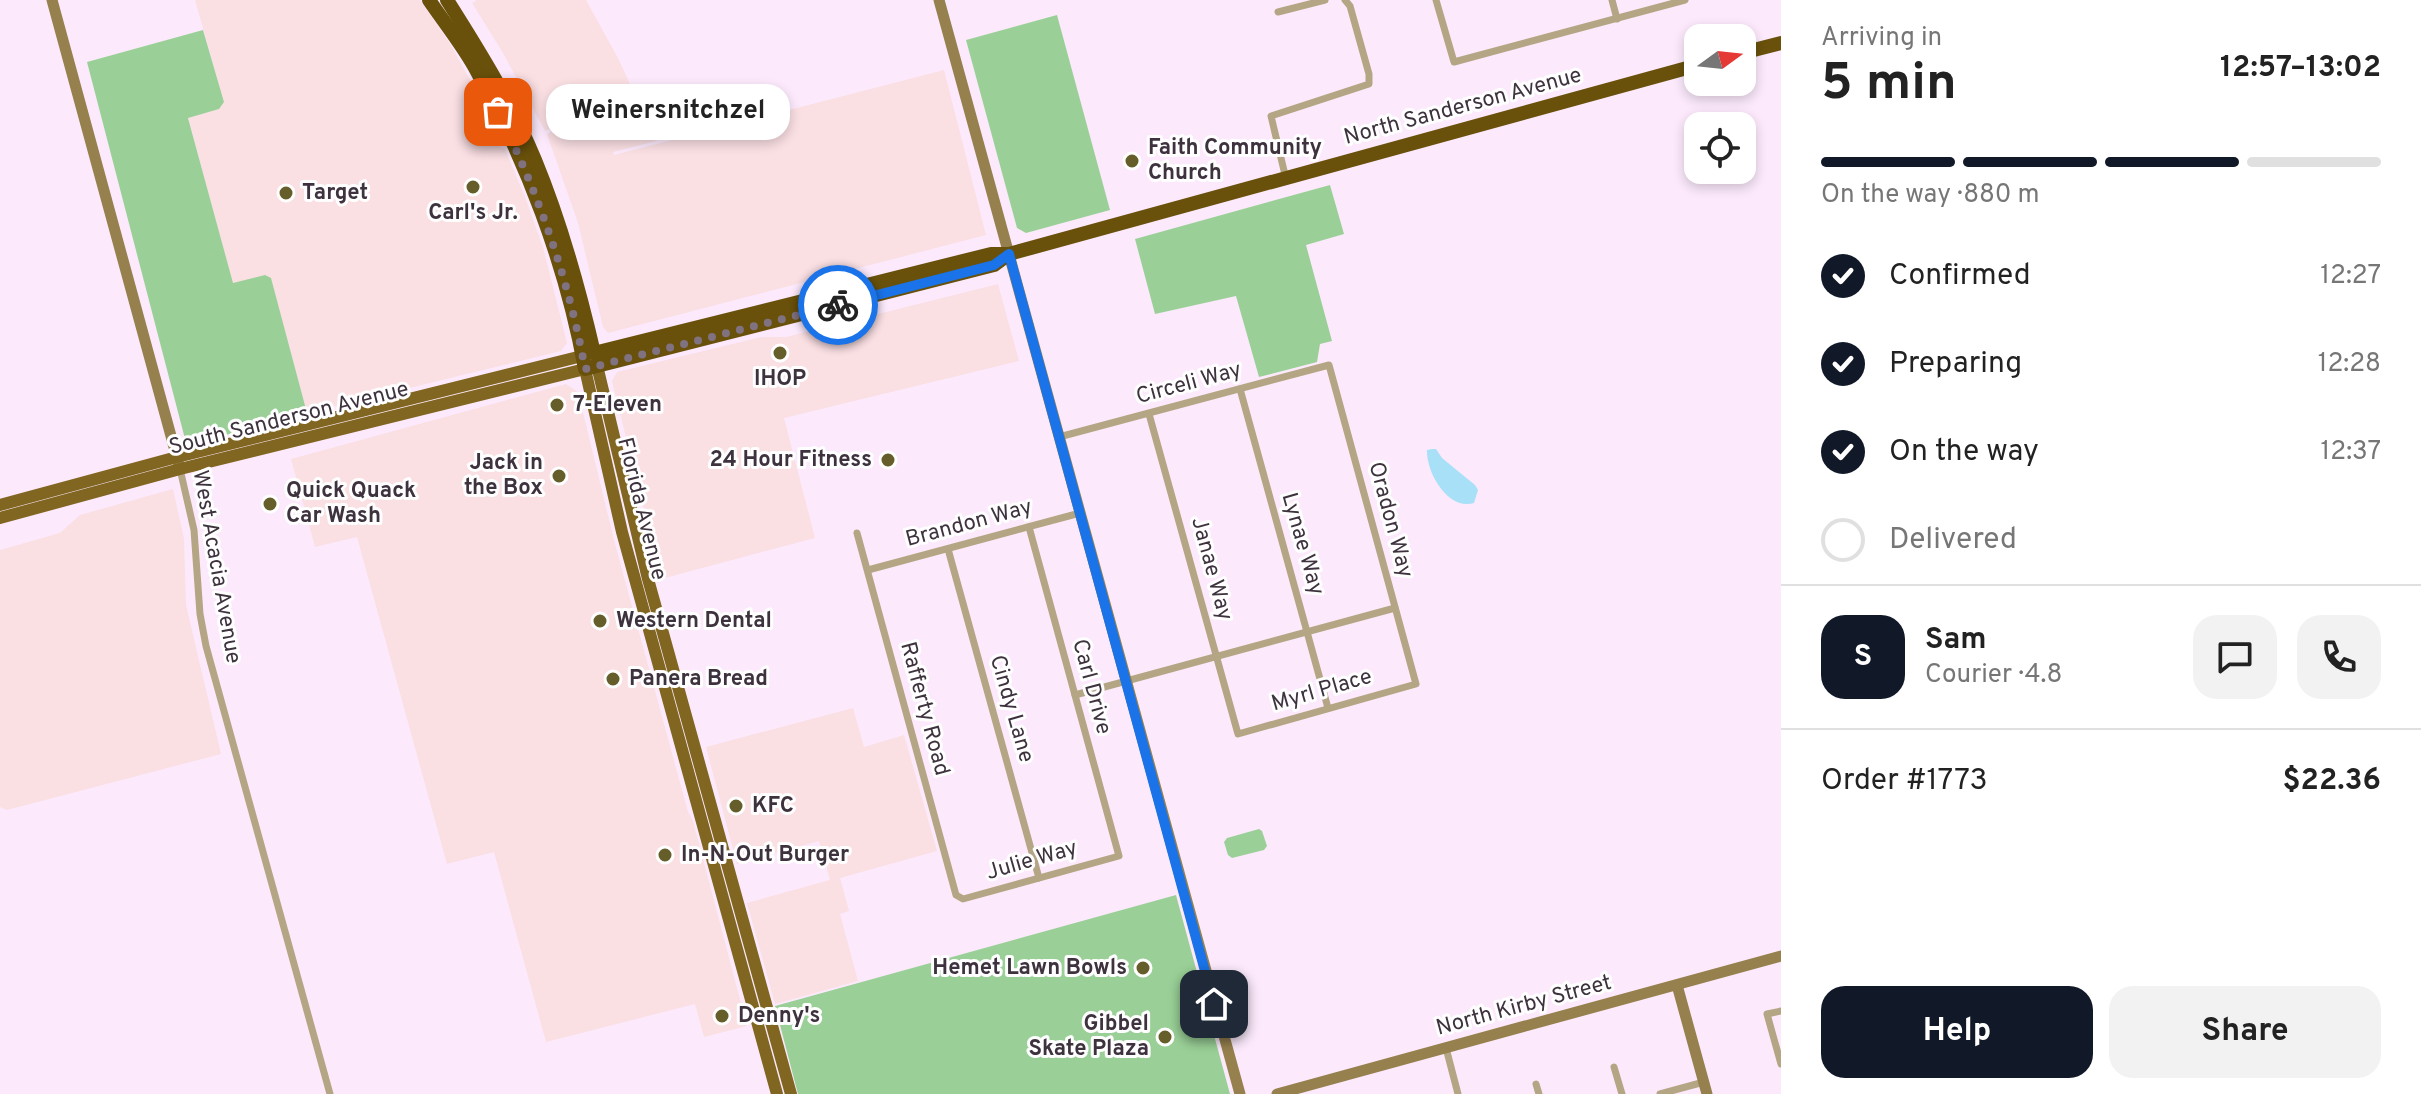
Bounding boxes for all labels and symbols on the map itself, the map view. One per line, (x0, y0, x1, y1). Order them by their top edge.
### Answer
north arrow (1684, 24, 1756, 96)
street label: North Sanderson Avenue (1341, 62, 1585, 152)
pin (464, 78, 532, 146)
callout: Weinersnitchzel (546, 84, 790, 140)
place label: Faith Community Church (1148, 135, 1322, 187)
marker: Faith Community Church (1123, 152, 1141, 170)
marker: Carl's Jr. (464, 178, 482, 196)
place label: Target (302, 180, 368, 207)
marker: Target (277, 184, 295, 202)
place label: Carl's Jr. (428, 200, 518, 227)
courier (798, 265, 878, 345)
marker: IHOP (771, 344, 789, 362)
street label: Circeli Way (1133, 357, 1245, 411)
place label: IHOP (754, 366, 806, 393)
street label: South Sanderson Avenue (166, 376, 412, 462)
place label: 7-Eleven (573, 392, 662, 419)
marker: 7-Eleven (548, 396, 566, 414)
street label: Florida Avenue (610, 435, 672, 583)
place label: 24 Hour Fitness (709, 447, 872, 474)
place label: Jack in the Box (464, 450, 543, 502)
marker: 24 Hour Fitness (879, 451, 897, 469)
street label: Oradon Way (1362, 459, 1418, 581)
marker: Jack in the Box (550, 467, 568, 485)
street label: West Acacia Avenue (186, 468, 246, 666)
place label: Quick Quack Car Wash (286, 478, 416, 530)
street label: Lynae Way (1275, 490, 1329, 598)
street label: Brandon Way (903, 494, 1035, 554)
marker: Quick Quack Car Wash (261, 495, 279, 513)
street label: Janae Way (1184, 514, 1238, 624)
place label: Western Dental (616, 608, 772, 635)
marker: Western Dental (591, 612, 609, 630)
street label: Carl Drive (1065, 636, 1117, 738)
street label: Rafferty Road (893, 639, 955, 779)
street label: Cindy Lane (983, 652, 1039, 766)
street label: Myrl Place (1269, 664, 1375, 718)
place label: Panera Bread (629, 666, 768, 693)
marker: Panera Bread (604, 670, 622, 688)
place label: KFC (752, 793, 794, 820)
marker: KFC (727, 797, 745, 815)
street label: Julie Way (983, 835, 1081, 887)
place label: In-N-Out Burger (681, 842, 849, 869)
marker: In-N-Out Burger (656, 846, 674, 864)
place label: Hemet Lawn Bowls (932, 955, 1127, 982)
marker: Hemet Lawn Bowls (1134, 959, 1152, 977)
pin (1180, 970, 1248, 1038)
street label: North Kirby Street (1433, 970, 1615, 1042)
place label: Denny's (738, 1003, 820, 1030)
marker: Denny's (713, 1007, 731, 1025)
place label: Gibbel Skate Plaza (1028, 1011, 1149, 1063)
marker: Gibbel Skate Plaza (1156, 1028, 1174, 1046)

